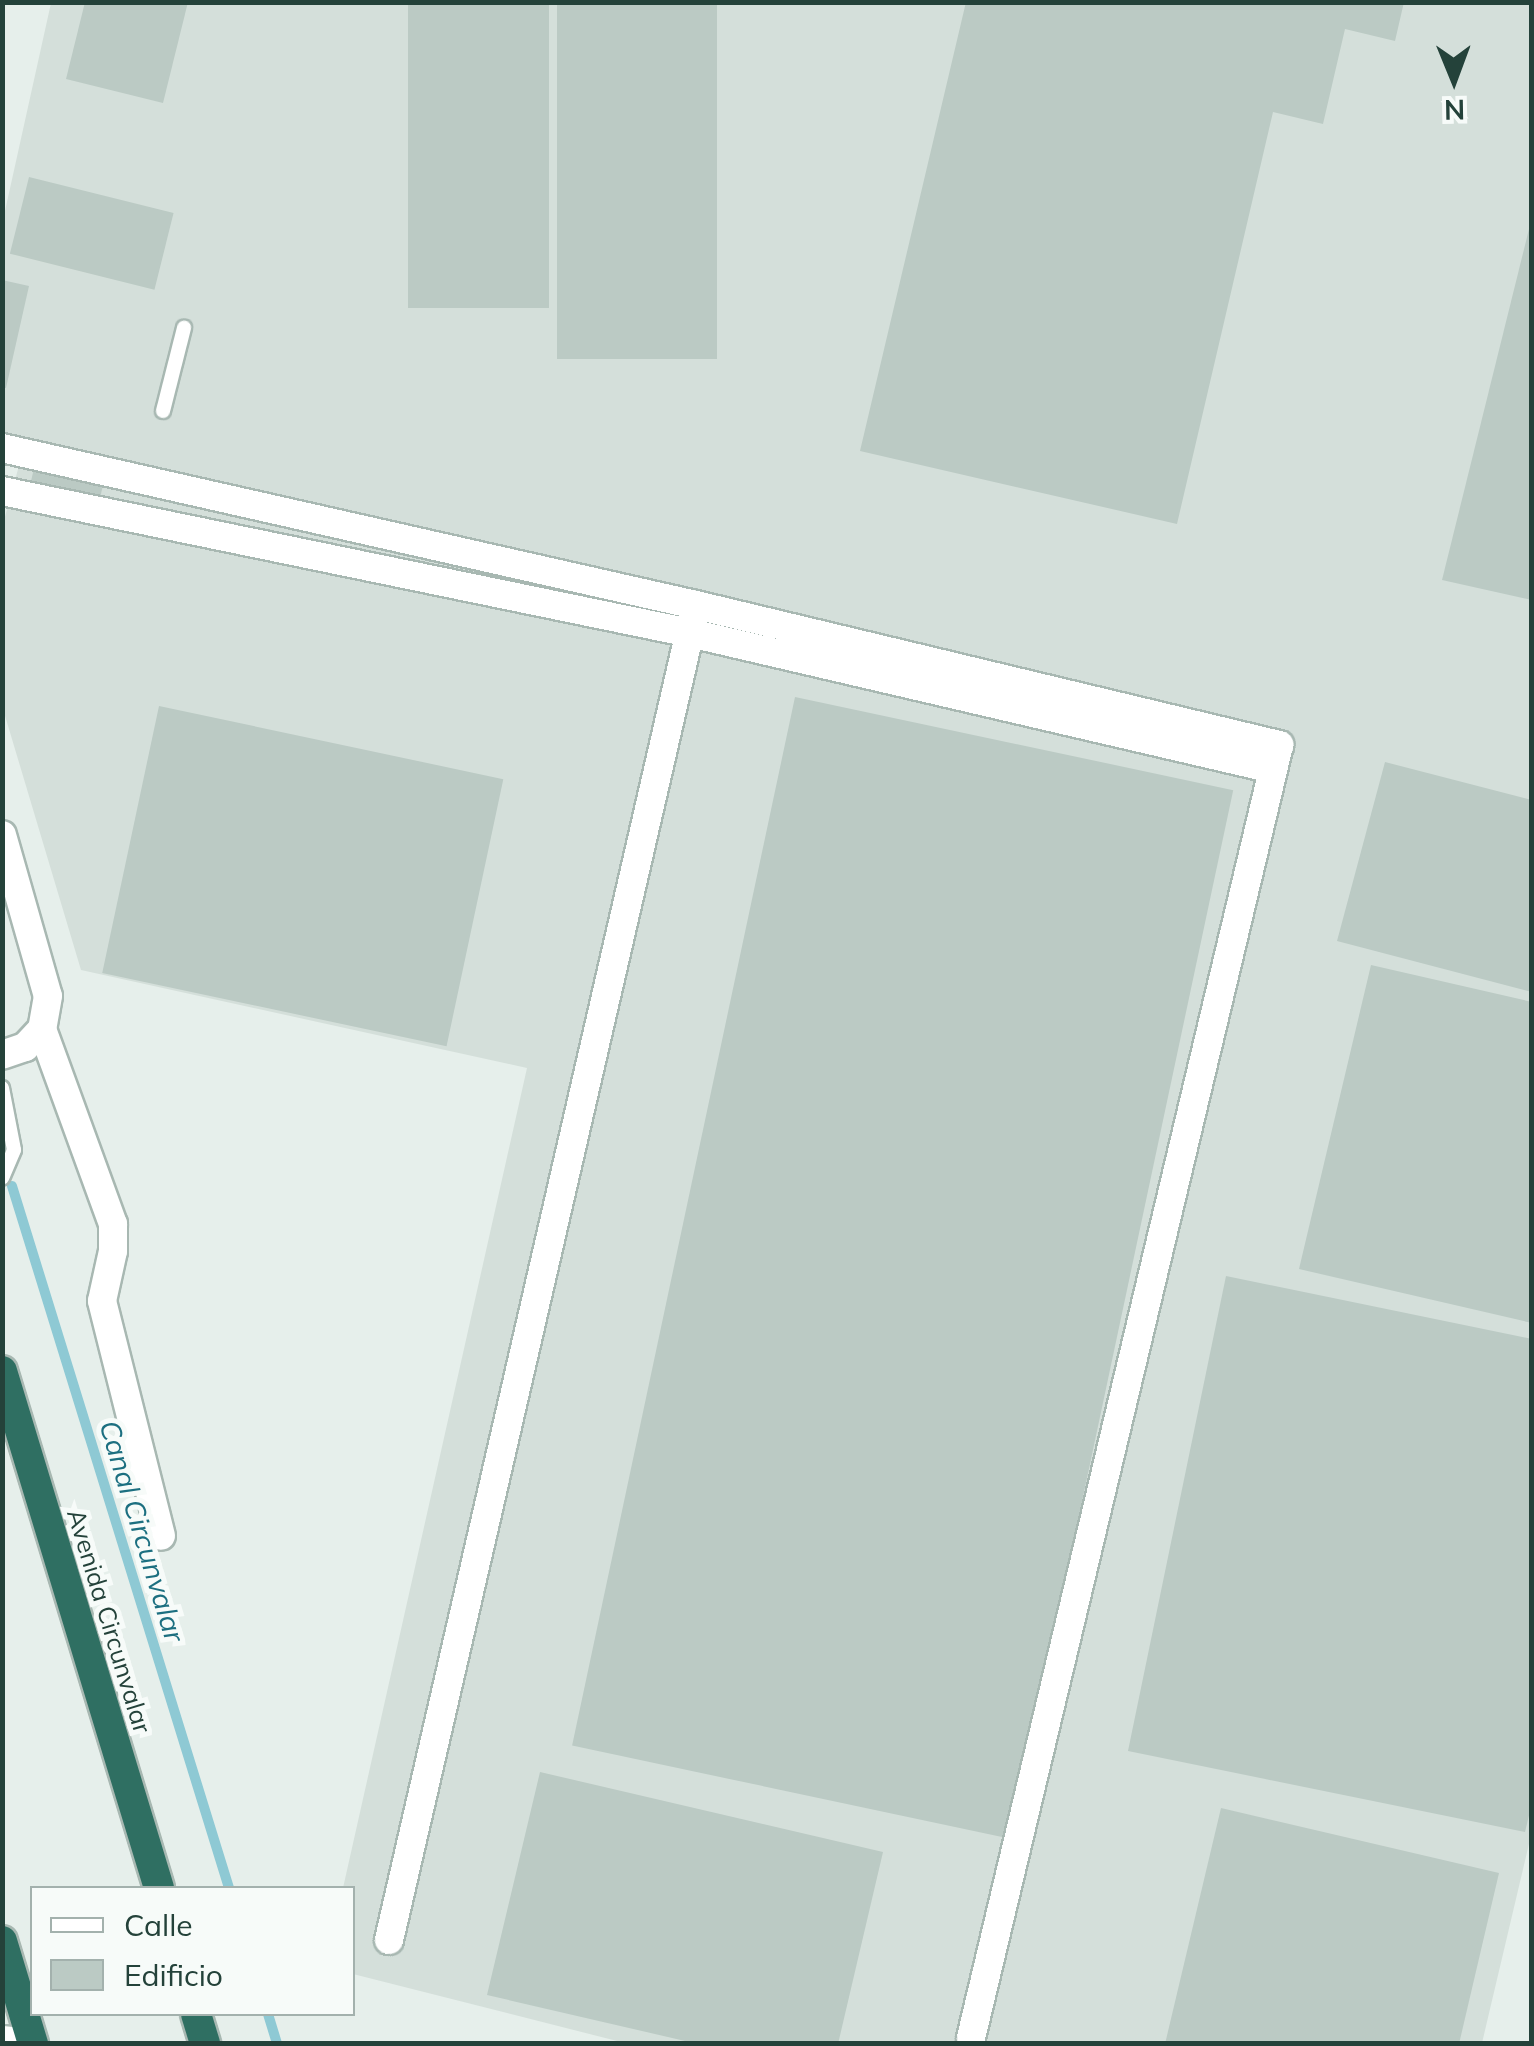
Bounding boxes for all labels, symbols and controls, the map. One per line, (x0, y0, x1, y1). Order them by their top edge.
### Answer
north arrow (1404, 30, 1504, 130)
text: N (1444, 93, 1465, 128)
water label: Canal Circunvalar (92, 1416, 192, 1646)
street label: Avenida Circunvalar (61, 1505, 157, 1737)
legend (30, 1886, 355, 2016)
text: Calle (124, 1906, 193, 1944)
text: Edificio (124, 1956, 223, 1994)

